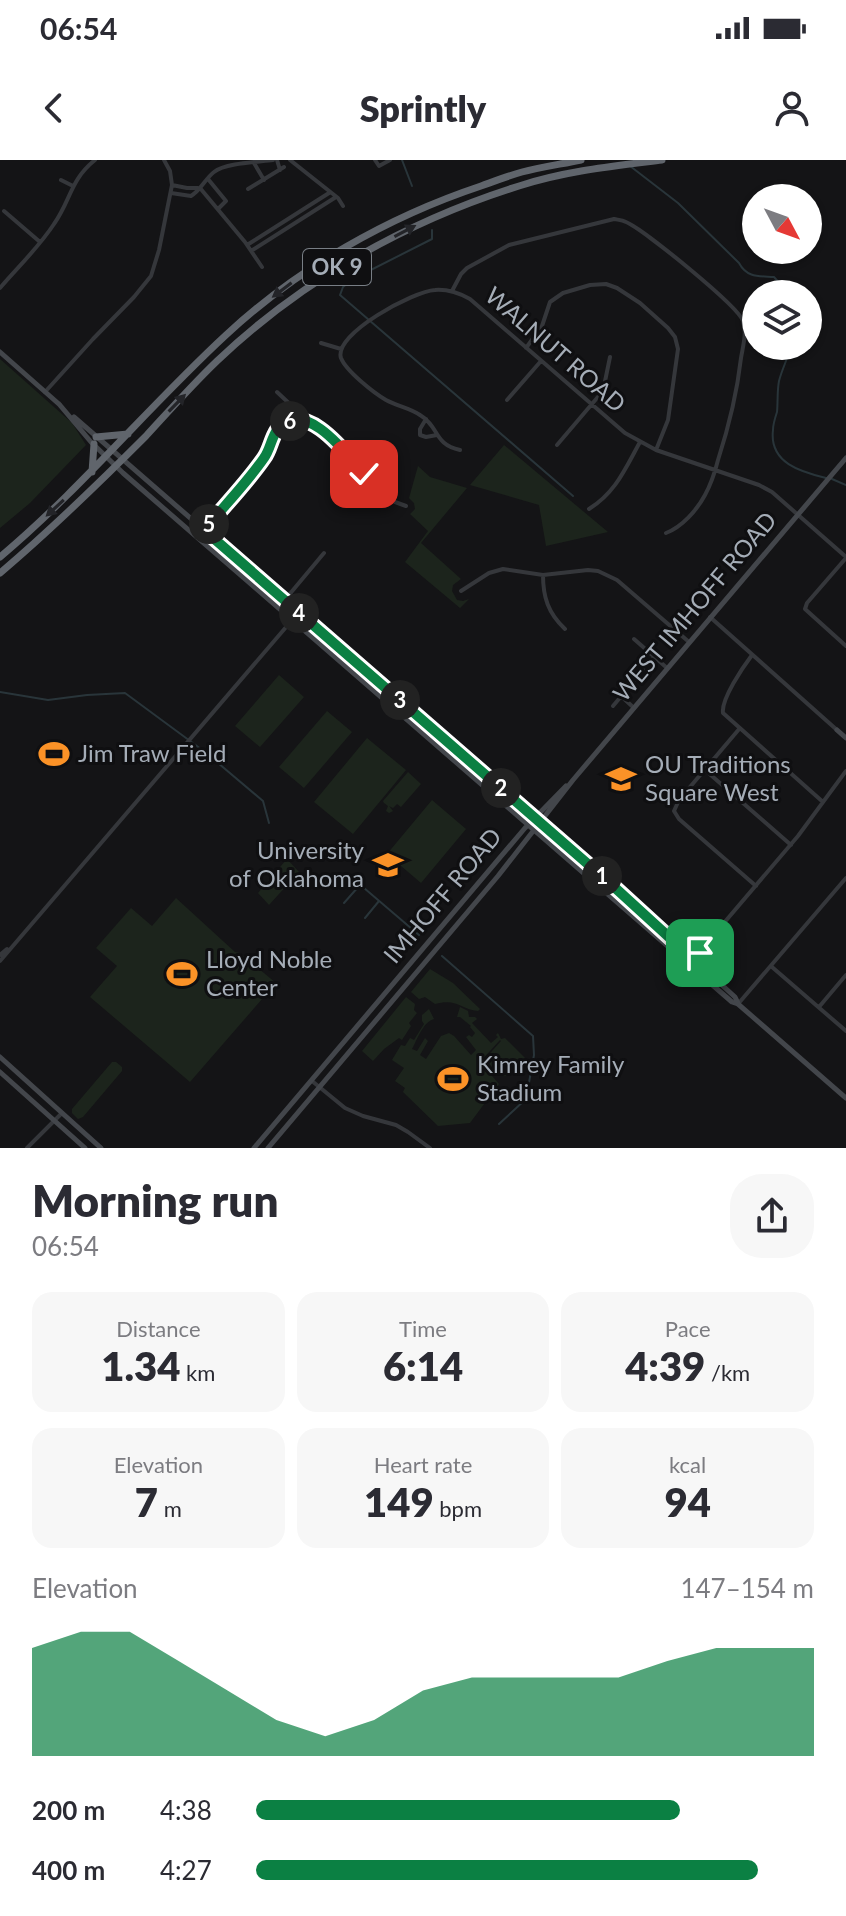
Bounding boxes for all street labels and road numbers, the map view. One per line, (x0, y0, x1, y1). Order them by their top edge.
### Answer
road number: OK 9 (303, 249, 371, 285)
street label: WALNUT ROAD (480, 280, 632, 418)
street label: WEST IMHOFF ROAD (606, 505, 782, 707)
street label: IMHOFF ROAD (377, 822, 507, 968)

